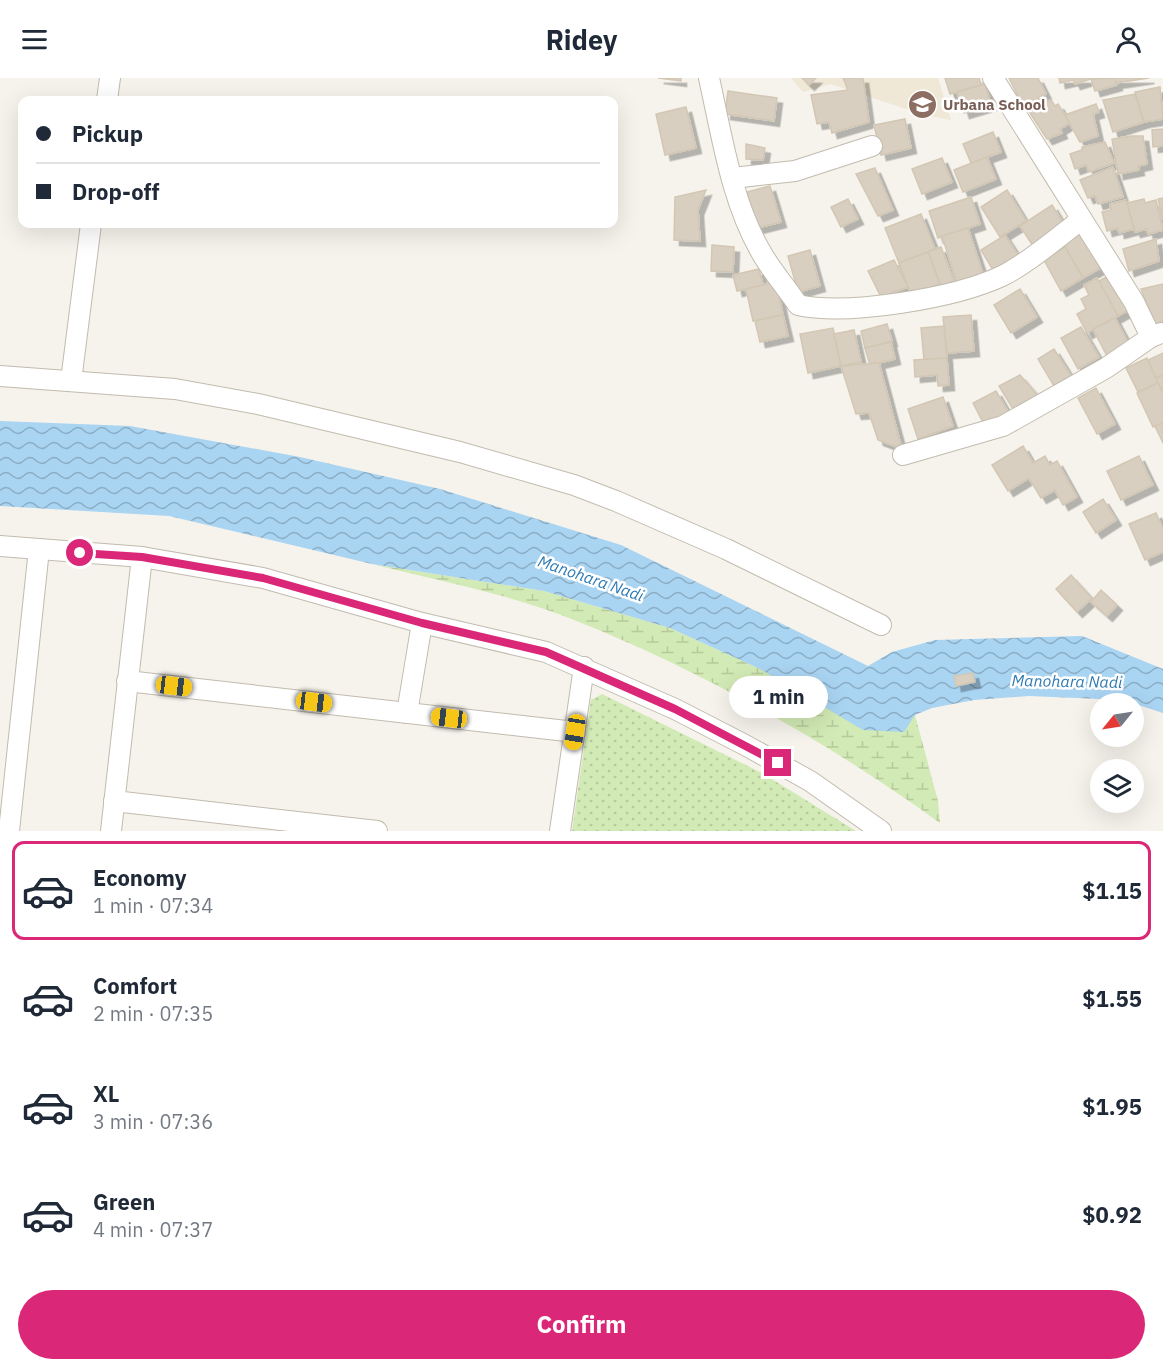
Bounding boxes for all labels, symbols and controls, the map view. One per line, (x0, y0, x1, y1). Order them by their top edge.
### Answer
text: Ridey (546, 22, 617, 57)
icon: menu (18, 23, 51, 56)
icon: person (1112, 23, 1145, 56)
school or university icon: Urbana School (906, 89, 938, 121)
place label: Urbana School (943, 95, 1046, 114)
text: Pickup (72, 119, 143, 148)
text: Drop-off (72, 177, 159, 206)
route start (66, 539, 93, 566)
water label: Manohara Nadi (535, 551, 647, 606)
water label: Manohara Nadi (1011, 670, 1123, 692)
car (155, 675, 193, 697)
callout: 1 min (728, 676, 828, 718)
text: 1 min (752, 683, 805, 710)
car (295, 691, 333, 713)
north arrow (1090, 693, 1144, 747)
map controls (1090, 693, 1144, 813)
car (430, 707, 468, 729)
car (563, 713, 587, 751)
route end (764, 749, 791, 776)
button: layers (1090, 759, 1144, 813)
text: Economy (93, 863, 187, 892)
icon: car (21, 864, 75, 918)
text: $1.15 (1082, 876, 1142, 905)
text: 1 min · 07:34 (93, 892, 213, 919)
text: Comfort (93, 971, 177, 1000)
icon: car (21, 972, 75, 1026)
text: $1.55 (1082, 984, 1142, 1013)
text: 2 min · 07:35 (93, 1000, 213, 1027)
text: XL (93, 1079, 119, 1108)
icon: car (21, 1080, 75, 1134)
text: $1.95 (1082, 1092, 1142, 1121)
text: 3 min · 07:36 (93, 1108, 213, 1135)
text: Green (93, 1187, 155, 1216)
icon: car (21, 1188, 75, 1242)
text: $0.92 (1082, 1200, 1142, 1229)
text: 4 min · 07:37 (93, 1216, 213, 1243)
button: Confirm (18, 1290, 1145, 1359)

